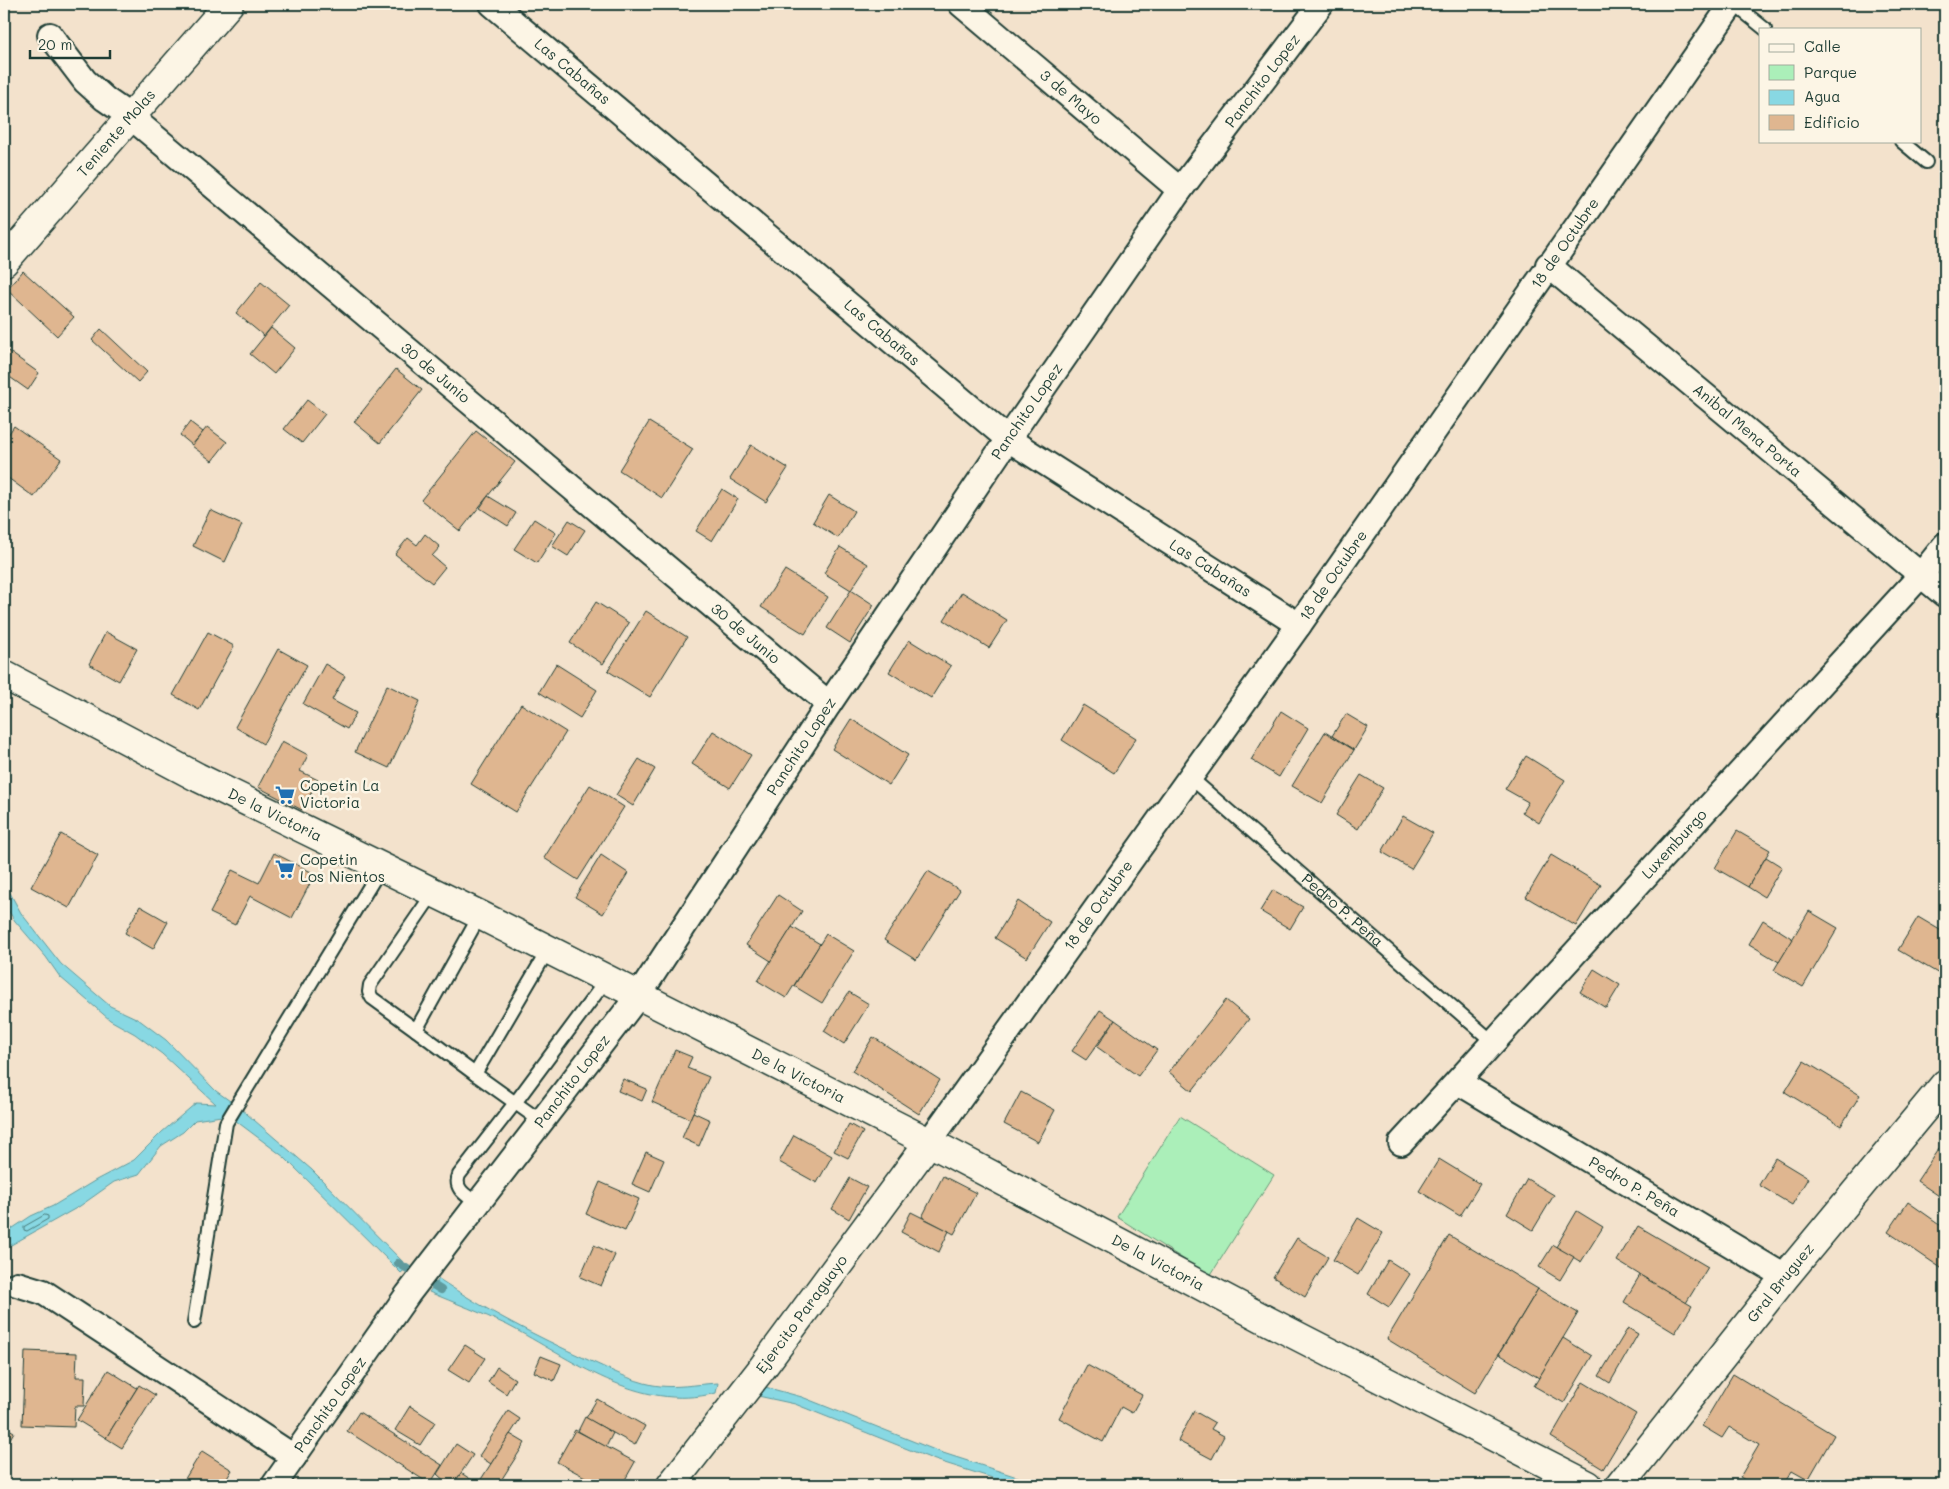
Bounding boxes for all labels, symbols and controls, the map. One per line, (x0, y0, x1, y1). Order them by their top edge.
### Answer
scale bar (30, 28, 110, 60)
legend (1759, 28, 1922, 142)
street label: Panchito Lopez (1220, 29, 1304, 131)
street label: Las Cabañas (531, 33, 615, 109)
text: 20 m (38, 34, 72, 54)
text: Calle (1804, 36, 1841, 56)
text: Parque (1804, 62, 1857, 82)
street label: 3 de Mayo (1036, 64, 1107, 129)
street label: Teniente Molas (72, 84, 159, 181)
text: Agua (1804, 86, 1841, 106)
text: Edificio (1804, 112, 1860, 132)
street label: 18 de Octubre (1526, 194, 1603, 292)
street label: Las Cabañas (840, 294, 925, 370)
street label: 30 de Junio (397, 337, 475, 407)
street label: Panchito Lopez (986, 359, 1067, 463)
street label: Anibal Mena Porta (1689, 379, 1807, 481)
street label: 18 de Octubre (1294, 526, 1371, 624)
street label: Las Cabañas (1166, 534, 1256, 601)
street label: 30 de Junio (707, 598, 785, 668)
street label: Panchito Lopez (761, 693, 840, 799)
place label: Copetin La Victoria (300, 775, 380, 812)
street label: De la Victoria (225, 783, 326, 846)
supermarket icon: Copetin La Victoria (274, 784, 296, 806)
street label: Luxemburgo (1637, 804, 1711, 883)
place label: Copetin Los Nientos (300, 849, 385, 886)
street label: 18 de Octubre (1059, 856, 1137, 954)
supermarket icon: Copetin Los Nientos (274, 858, 296, 880)
street label: Pedro P. Peña (1298, 868, 1388, 951)
street label: Panchito Lopez (529, 1030, 614, 1132)
street label: De la Victoria (749, 1043, 849, 1107)
street label: Pedro P. Peña (1586, 1151, 1684, 1221)
street label: De la Victoria (1108, 1229, 1208, 1295)
street label: Gral Bruguez (1742, 1239, 1818, 1326)
street label: Ejercito Paraguayo (751, 1250, 851, 1377)
street label: Panchito Lopez (289, 1352, 370, 1456)

